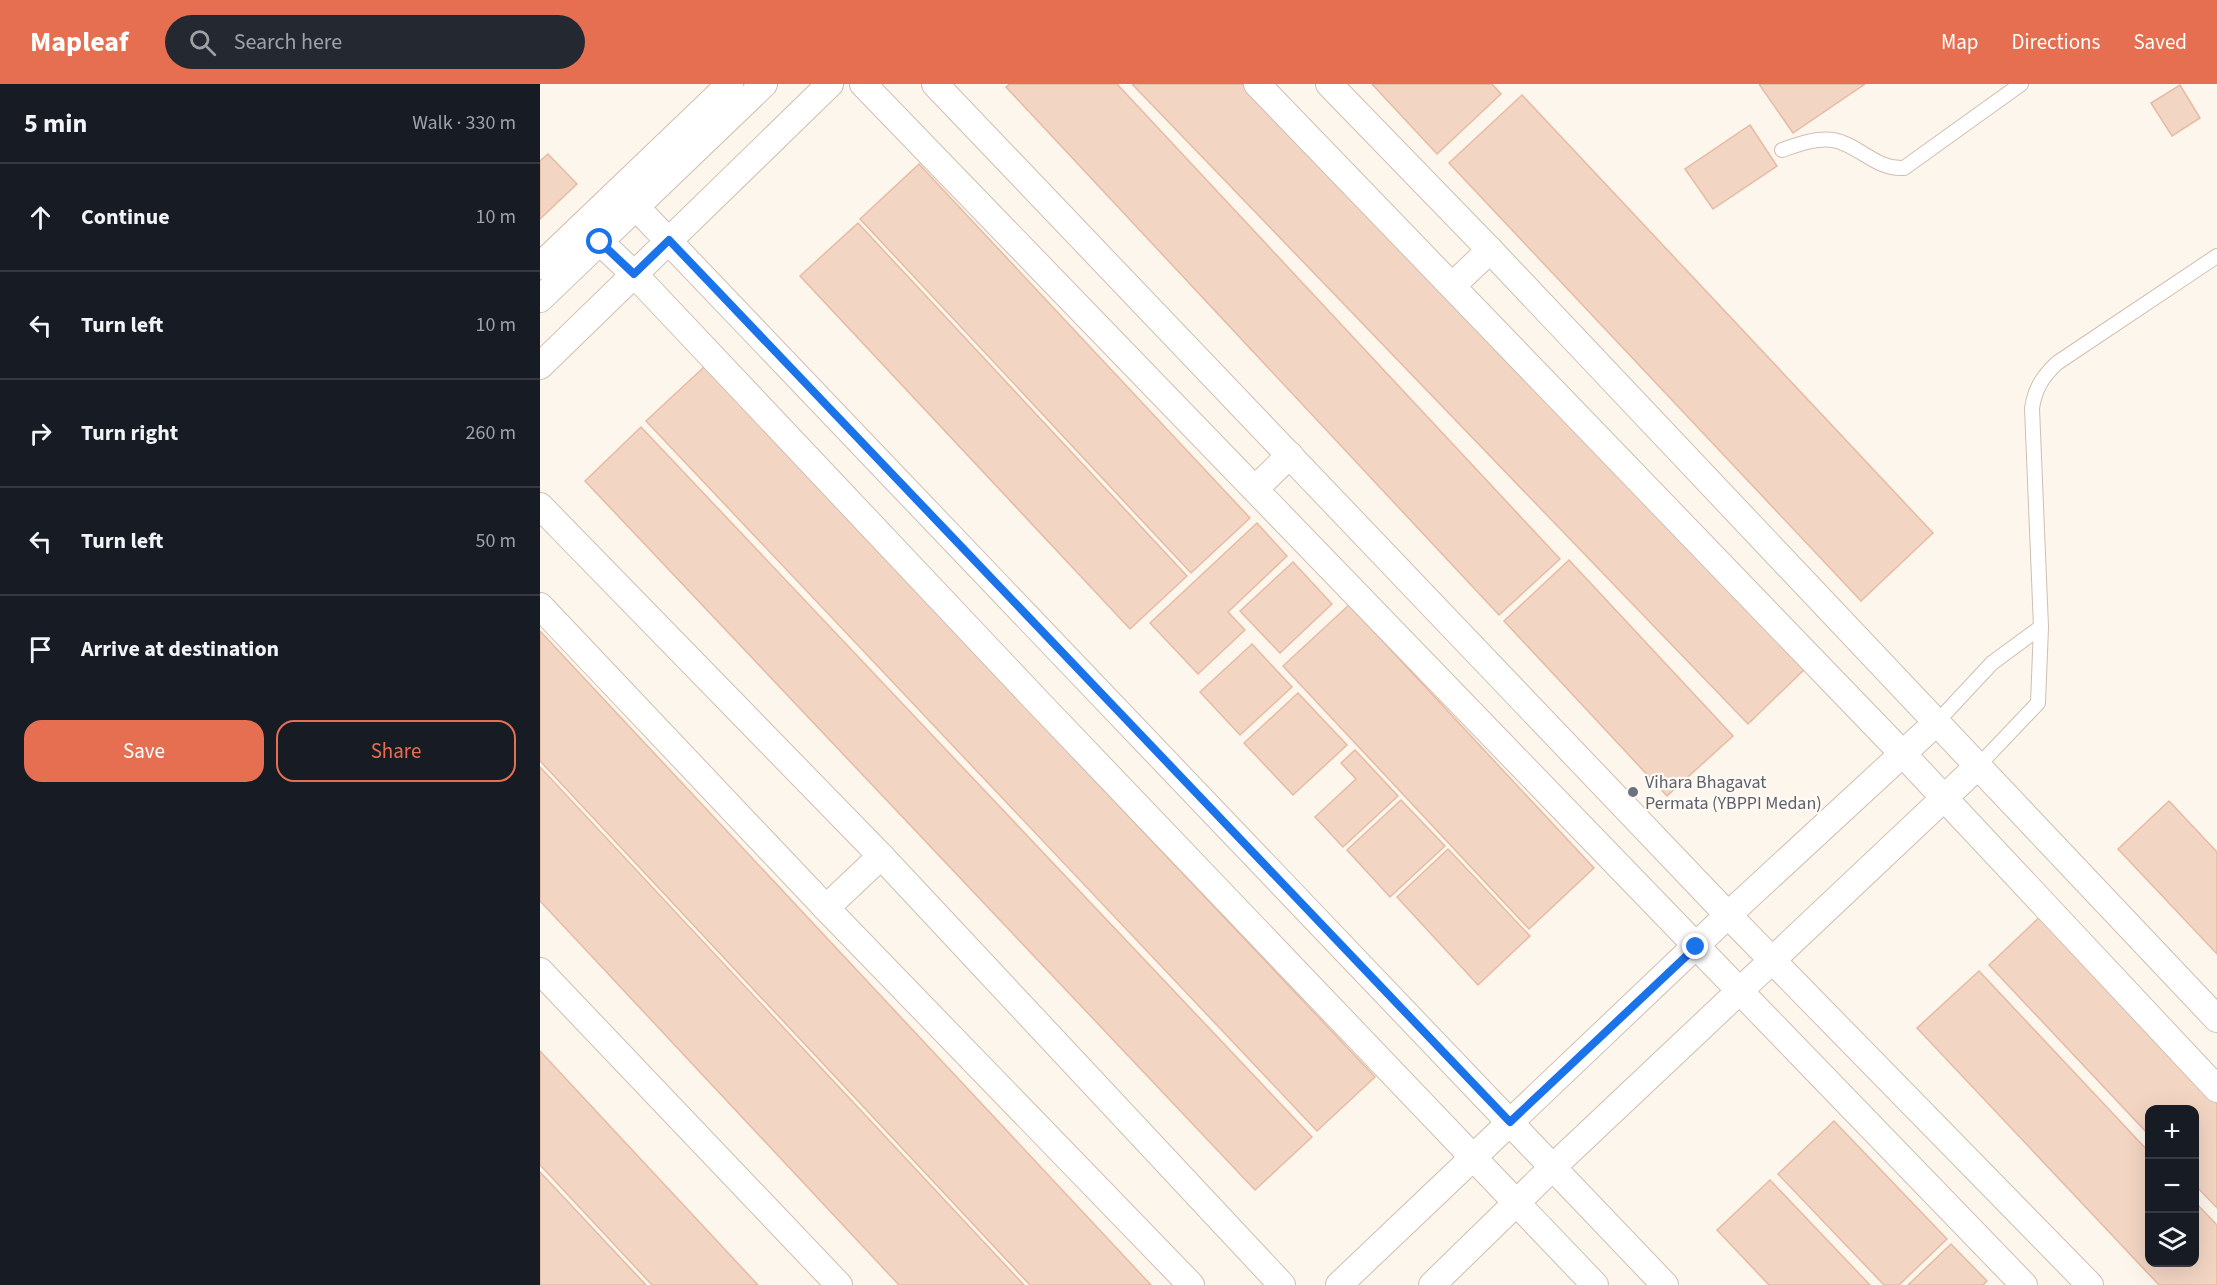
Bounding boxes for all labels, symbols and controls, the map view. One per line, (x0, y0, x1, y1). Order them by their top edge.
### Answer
search box (165, 15, 585, 69)
text: Mapleaf (30, 22, 129, 62)
icon: search (186, 26, 219, 59)
text: Search here (234, 26, 342, 58)
text: Map (1941, 27, 1979, 57)
text: Directions (2012, 27, 2100, 57)
text: Saved (2133, 27, 2187, 57)
text: 5 min (24, 105, 87, 142)
text: Walk · 330 m (412, 109, 516, 137)
icon: ahead (24, 201, 57, 234)
text: Continue (81, 201, 170, 233)
text: 10 m (476, 203, 516, 231)
route start (586, 228, 612, 254)
icon: left (24, 309, 57, 342)
text: Turn left (81, 309, 163, 341)
text: 10 m (476, 311, 516, 339)
icon: right (24, 417, 57, 450)
text: Turn right (81, 417, 178, 449)
text: 260 m (466, 419, 516, 447)
icon: left (24, 525, 57, 558)
text: Turn left (81, 525, 163, 557)
text: 50 m (476, 527, 516, 555)
icon: arrive (24, 633, 57, 666)
text: Arrive at destination (81, 633, 279, 665)
button: Save (24, 720, 264, 782)
button: Share (276, 720, 516, 782)
place label: Vihara Bhagavat Permata (YBPPI Medan) (1645, 770, 1822, 816)
marker: Vihara Bhagavat Permata (YBPPI Medan) (1626, 785, 1640, 799)
route end (1682, 933, 1708, 959)
map controls (2145, 1105, 2199, 1267)
button: + (2145, 1105, 2199, 1159)
button: − (2145, 1159, 2199, 1213)
button: layers (2145, 1213, 2199, 1267)

